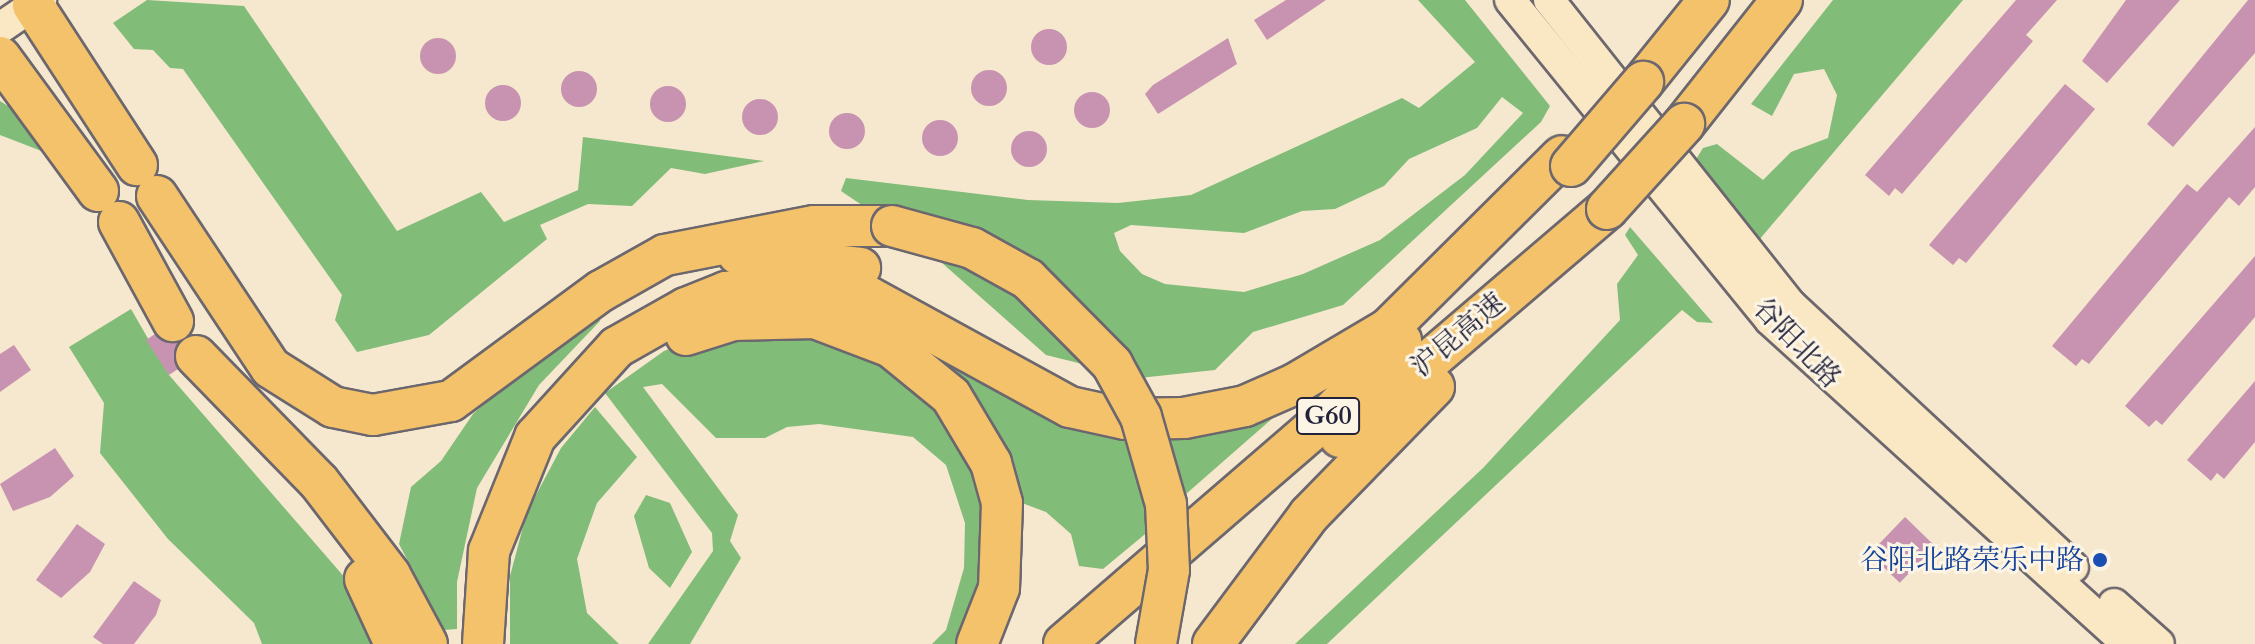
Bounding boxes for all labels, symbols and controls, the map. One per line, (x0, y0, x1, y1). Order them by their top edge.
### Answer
street label: 沪昆高速 (1404, 286, 1512, 384)
street label: 谷阳北路 (1746, 291, 1848, 395)
road number: G60 (1296, 394, 1360, 438)
place label: 谷阳北路荣乐中路 (1860, 543, 2084, 577)
marker: 谷阳北路荣乐中路 (2091, 551, 2109, 569)

